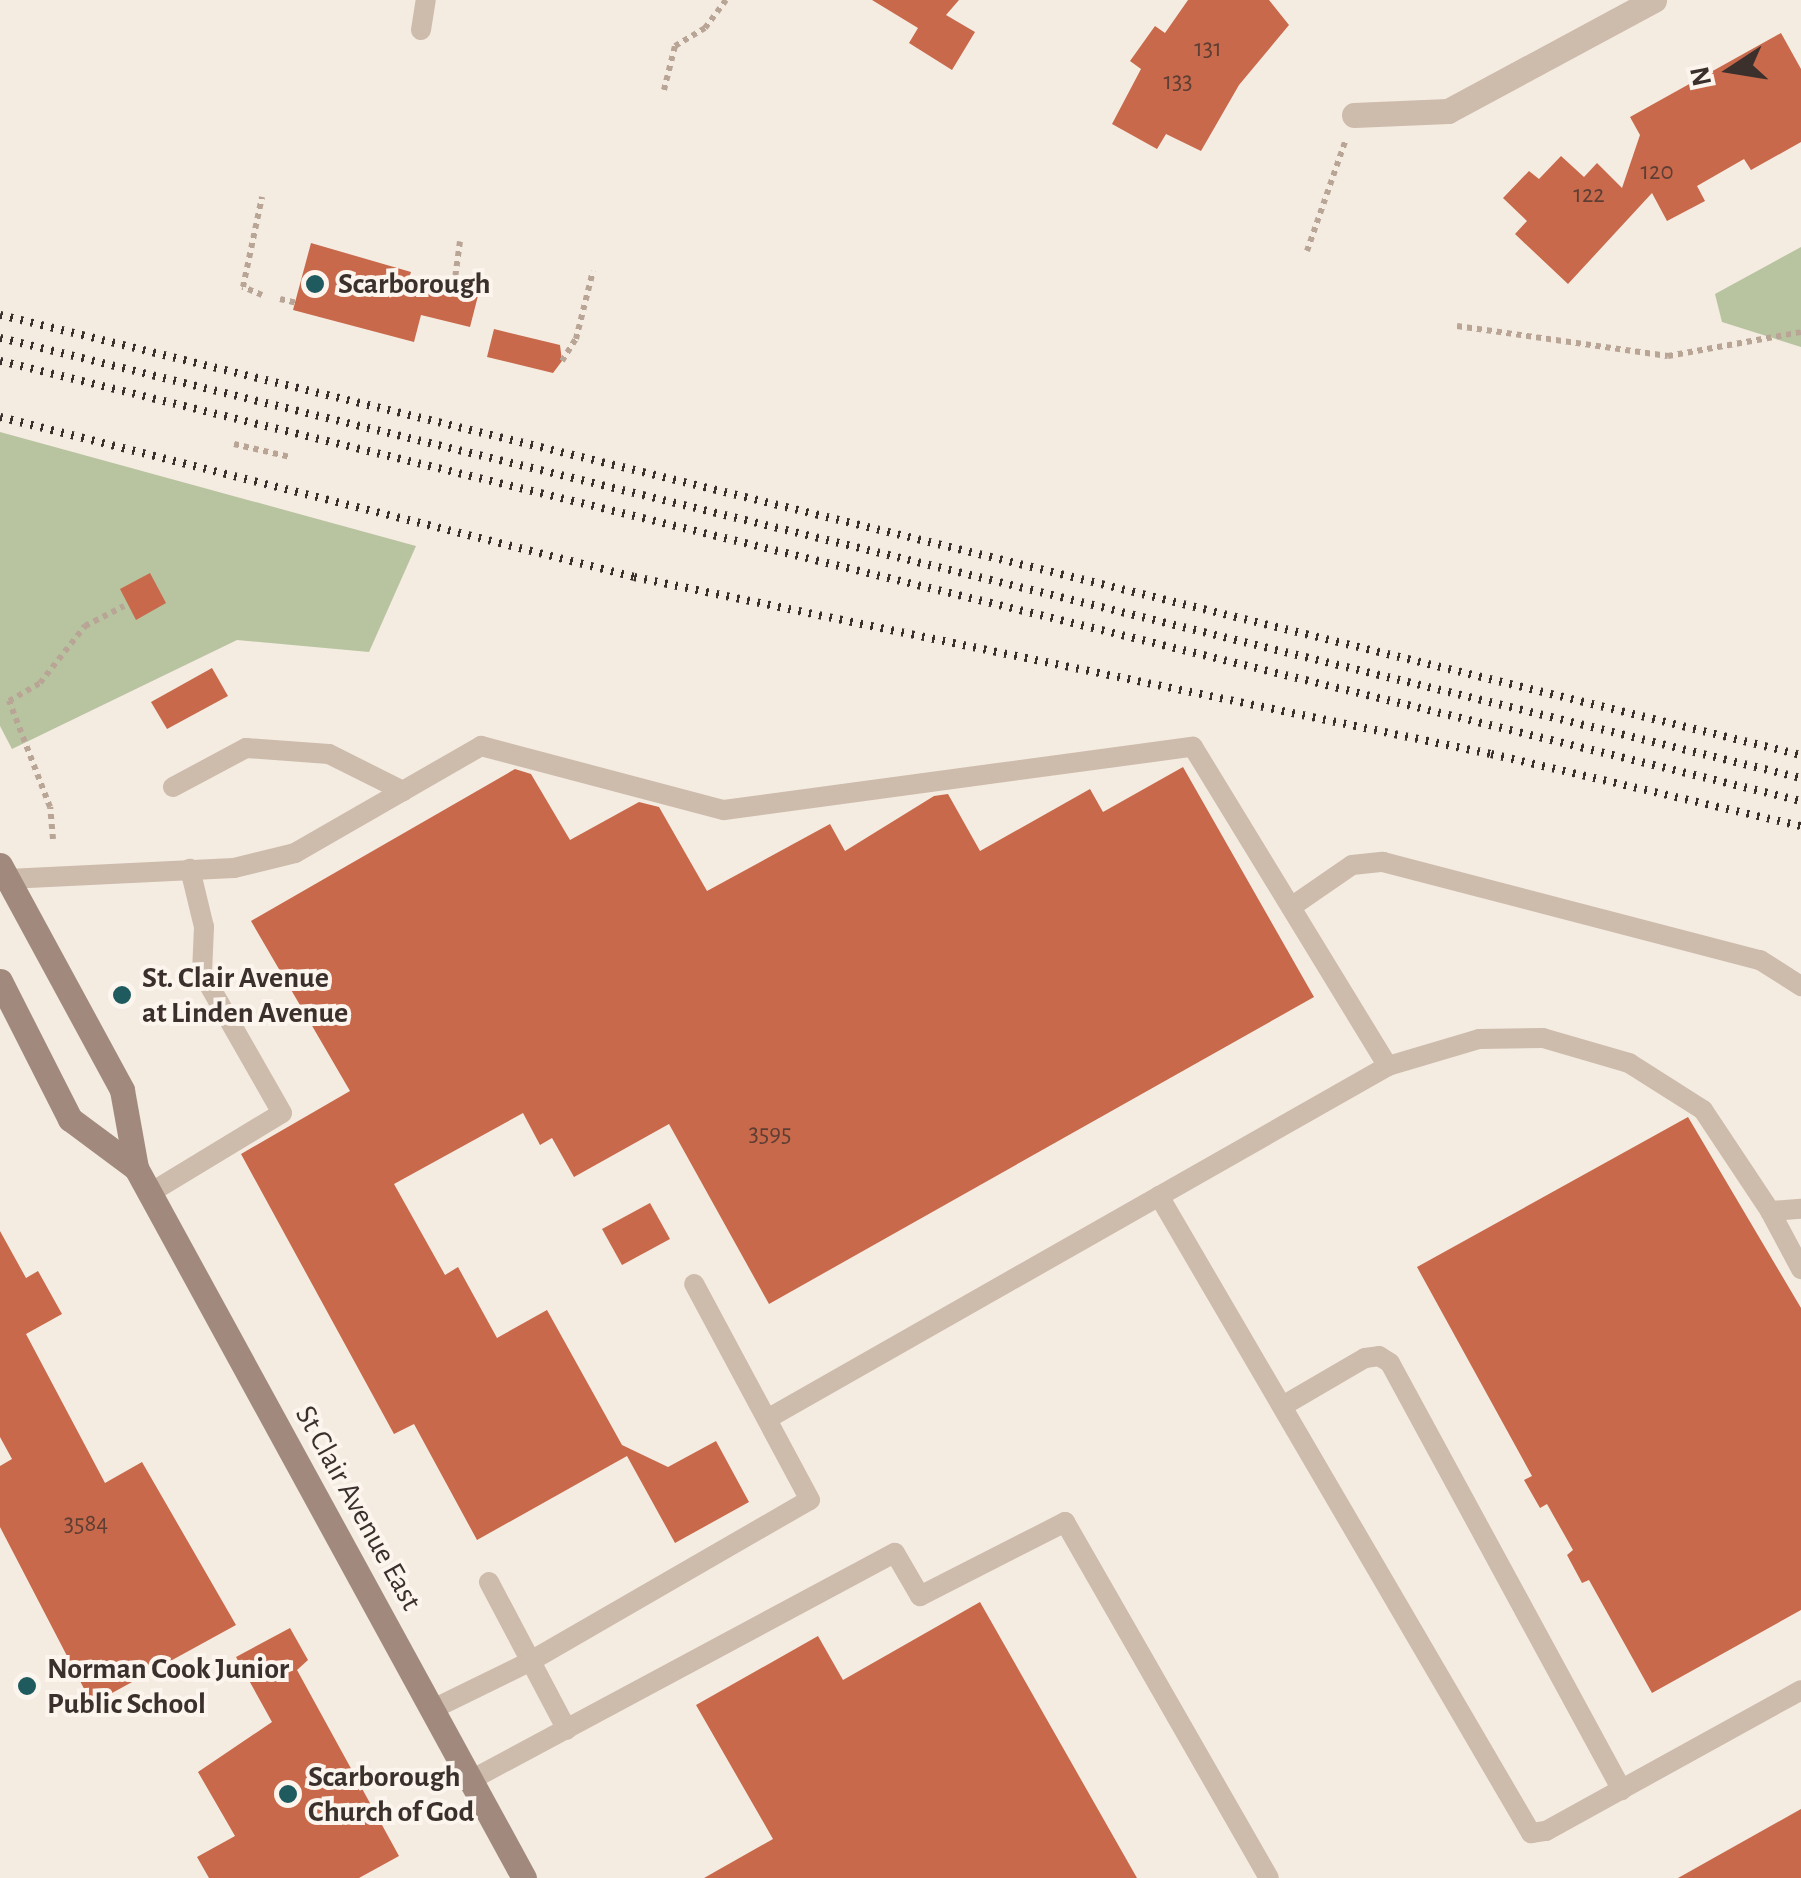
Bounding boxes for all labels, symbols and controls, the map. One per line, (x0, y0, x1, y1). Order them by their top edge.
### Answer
north arrow (1681, 20, 1781, 120)
house number: 131 (1194, 34, 1222, 64)
text: N (1686, 64, 1717, 89)
house number: 133 (1163, 67, 1193, 97)
house number: 120 (1640, 157, 1674, 187)
house number: 122 (1573, 180, 1605, 210)
place label: Scarborough (338, 266, 490, 302)
marker: Scarborough (302, 271, 328, 297)
place label: St. Clair Avenue at Linden Avenue (142, 960, 348, 1030)
marker: St. Clair Avenue at Linden Avenue (111, 984, 133, 1006)
house number: 3595 (749, 1119, 791, 1149)
street label: St Clair Avenue East (287, 1399, 429, 1617)
house number: 3584 (64, 1509, 108, 1539)
place label: Norman Cook Junior Public School (47, 1651, 289, 1722)
marker: Norman Cook Junior Public School (16, 1675, 38, 1697)
place label: Scarborough Church of God (308, 1759, 474, 1830)
marker: Scarborough Church of God (277, 1783, 299, 1805)

